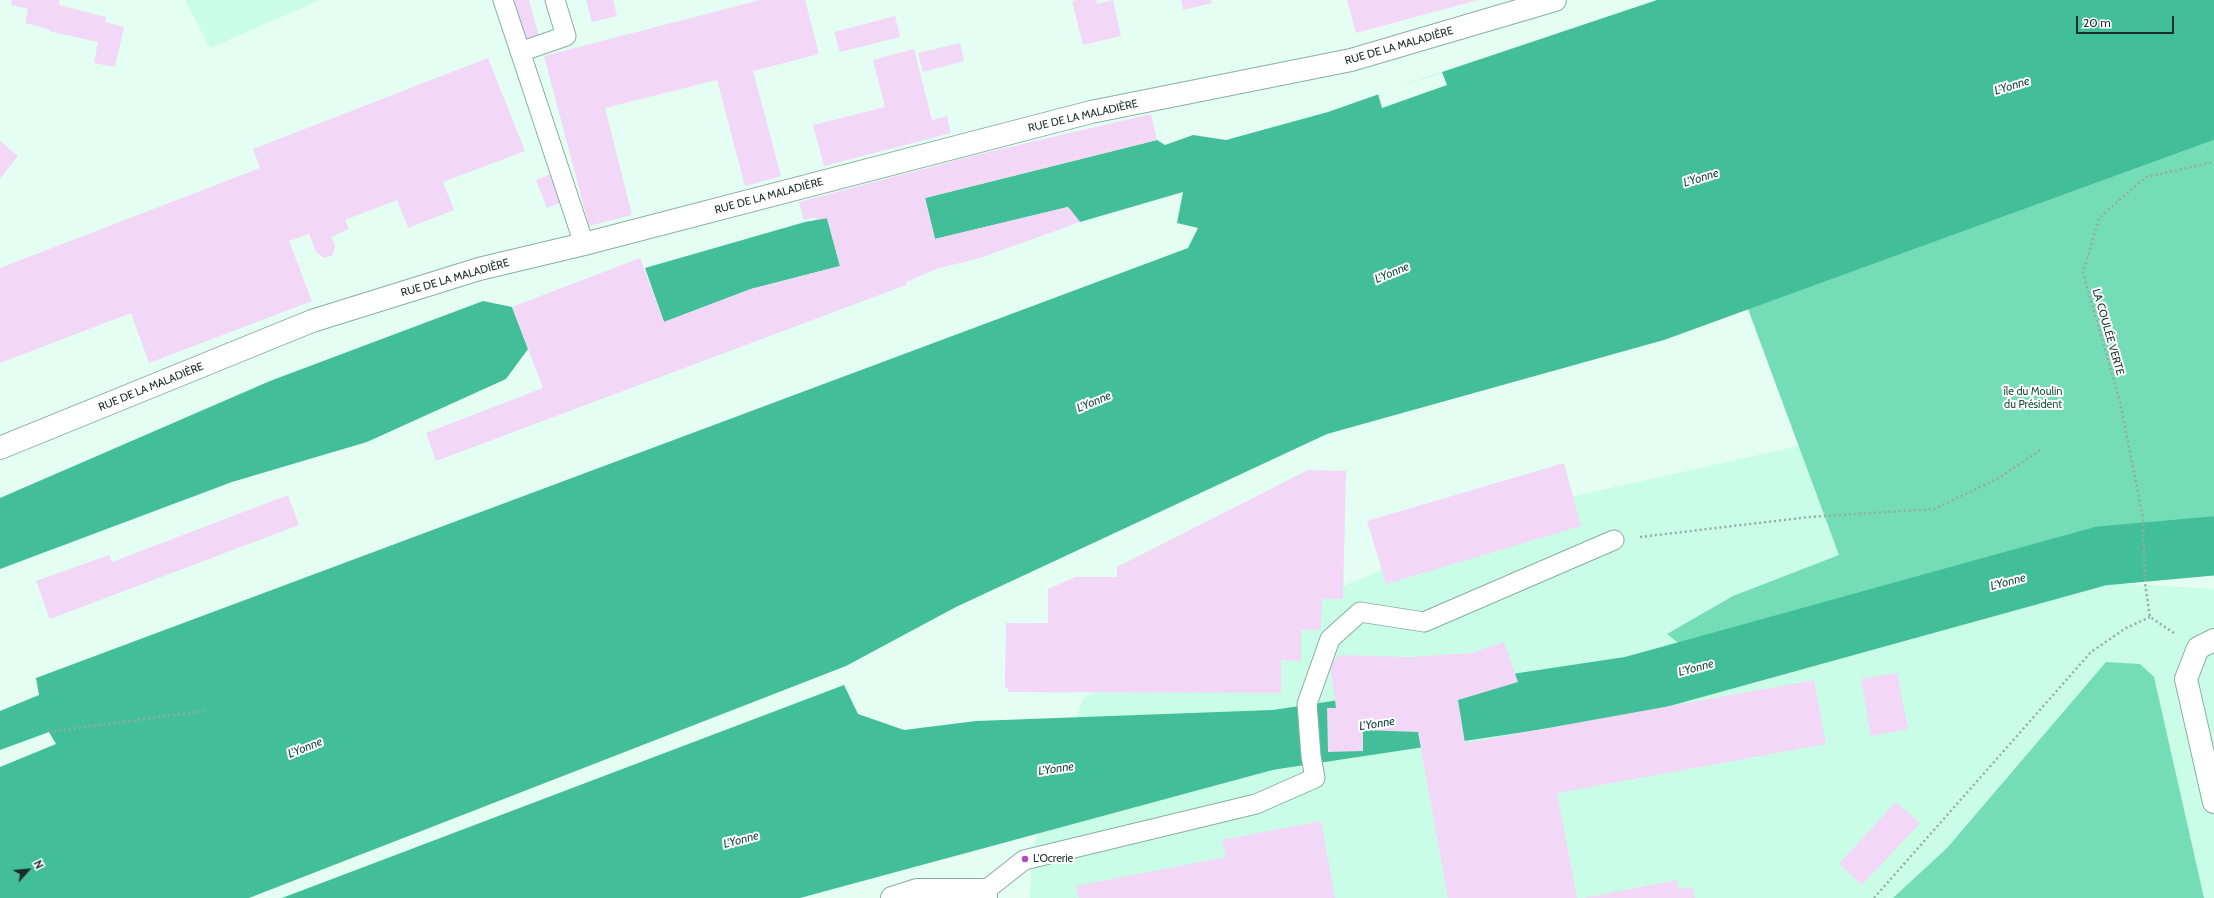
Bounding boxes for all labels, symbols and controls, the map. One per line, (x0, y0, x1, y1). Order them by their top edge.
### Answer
scale bar (2078, 8, 2176, 34)
text: 20 m (2083, 15, 2111, 30)
street label: RUE DE LA MALADIÈRE (1343, 24, 1455, 68)
water label: L'Yonne (1993, 74, 2031, 98)
street label: RUE DE LA MALADIÈRE (1027, 97, 1139, 135)
water label: L'Yonne (1682, 166, 1720, 190)
street label: RUE DE LA MALADIÈRE (713, 175, 825, 217)
street label: RUE DE LA MALADIÈRE (399, 256, 511, 300)
water label: L'Yonne (1373, 259, 1411, 287)
street label: LA COULÉE VERTE (2089, 287, 2127, 377)
street label: RUE DE LA MALADIÈRE (97, 360, 205, 414)
park label: île du Moulin du Président (2003, 385, 2063, 411)
water label: L'Yonne (1075, 388, 1113, 416)
water label: L'Yonne (1989, 570, 2027, 594)
water label: L'Yonne (1677, 656, 1715, 680)
water label: L'Yonne (1358, 714, 1396, 734)
water label: L'Yonne (286, 735, 324, 761)
water label: L'Yonne (1037, 759, 1075, 779)
water label: L'Yonne (722, 828, 760, 852)
north arrow (8, 850, 48, 890)
place label: L'Ocrerie (1033, 852, 1073, 866)
marker: L'Ocrerie (1020, 854, 1030, 864)
text: N (31, 858, 47, 871)

